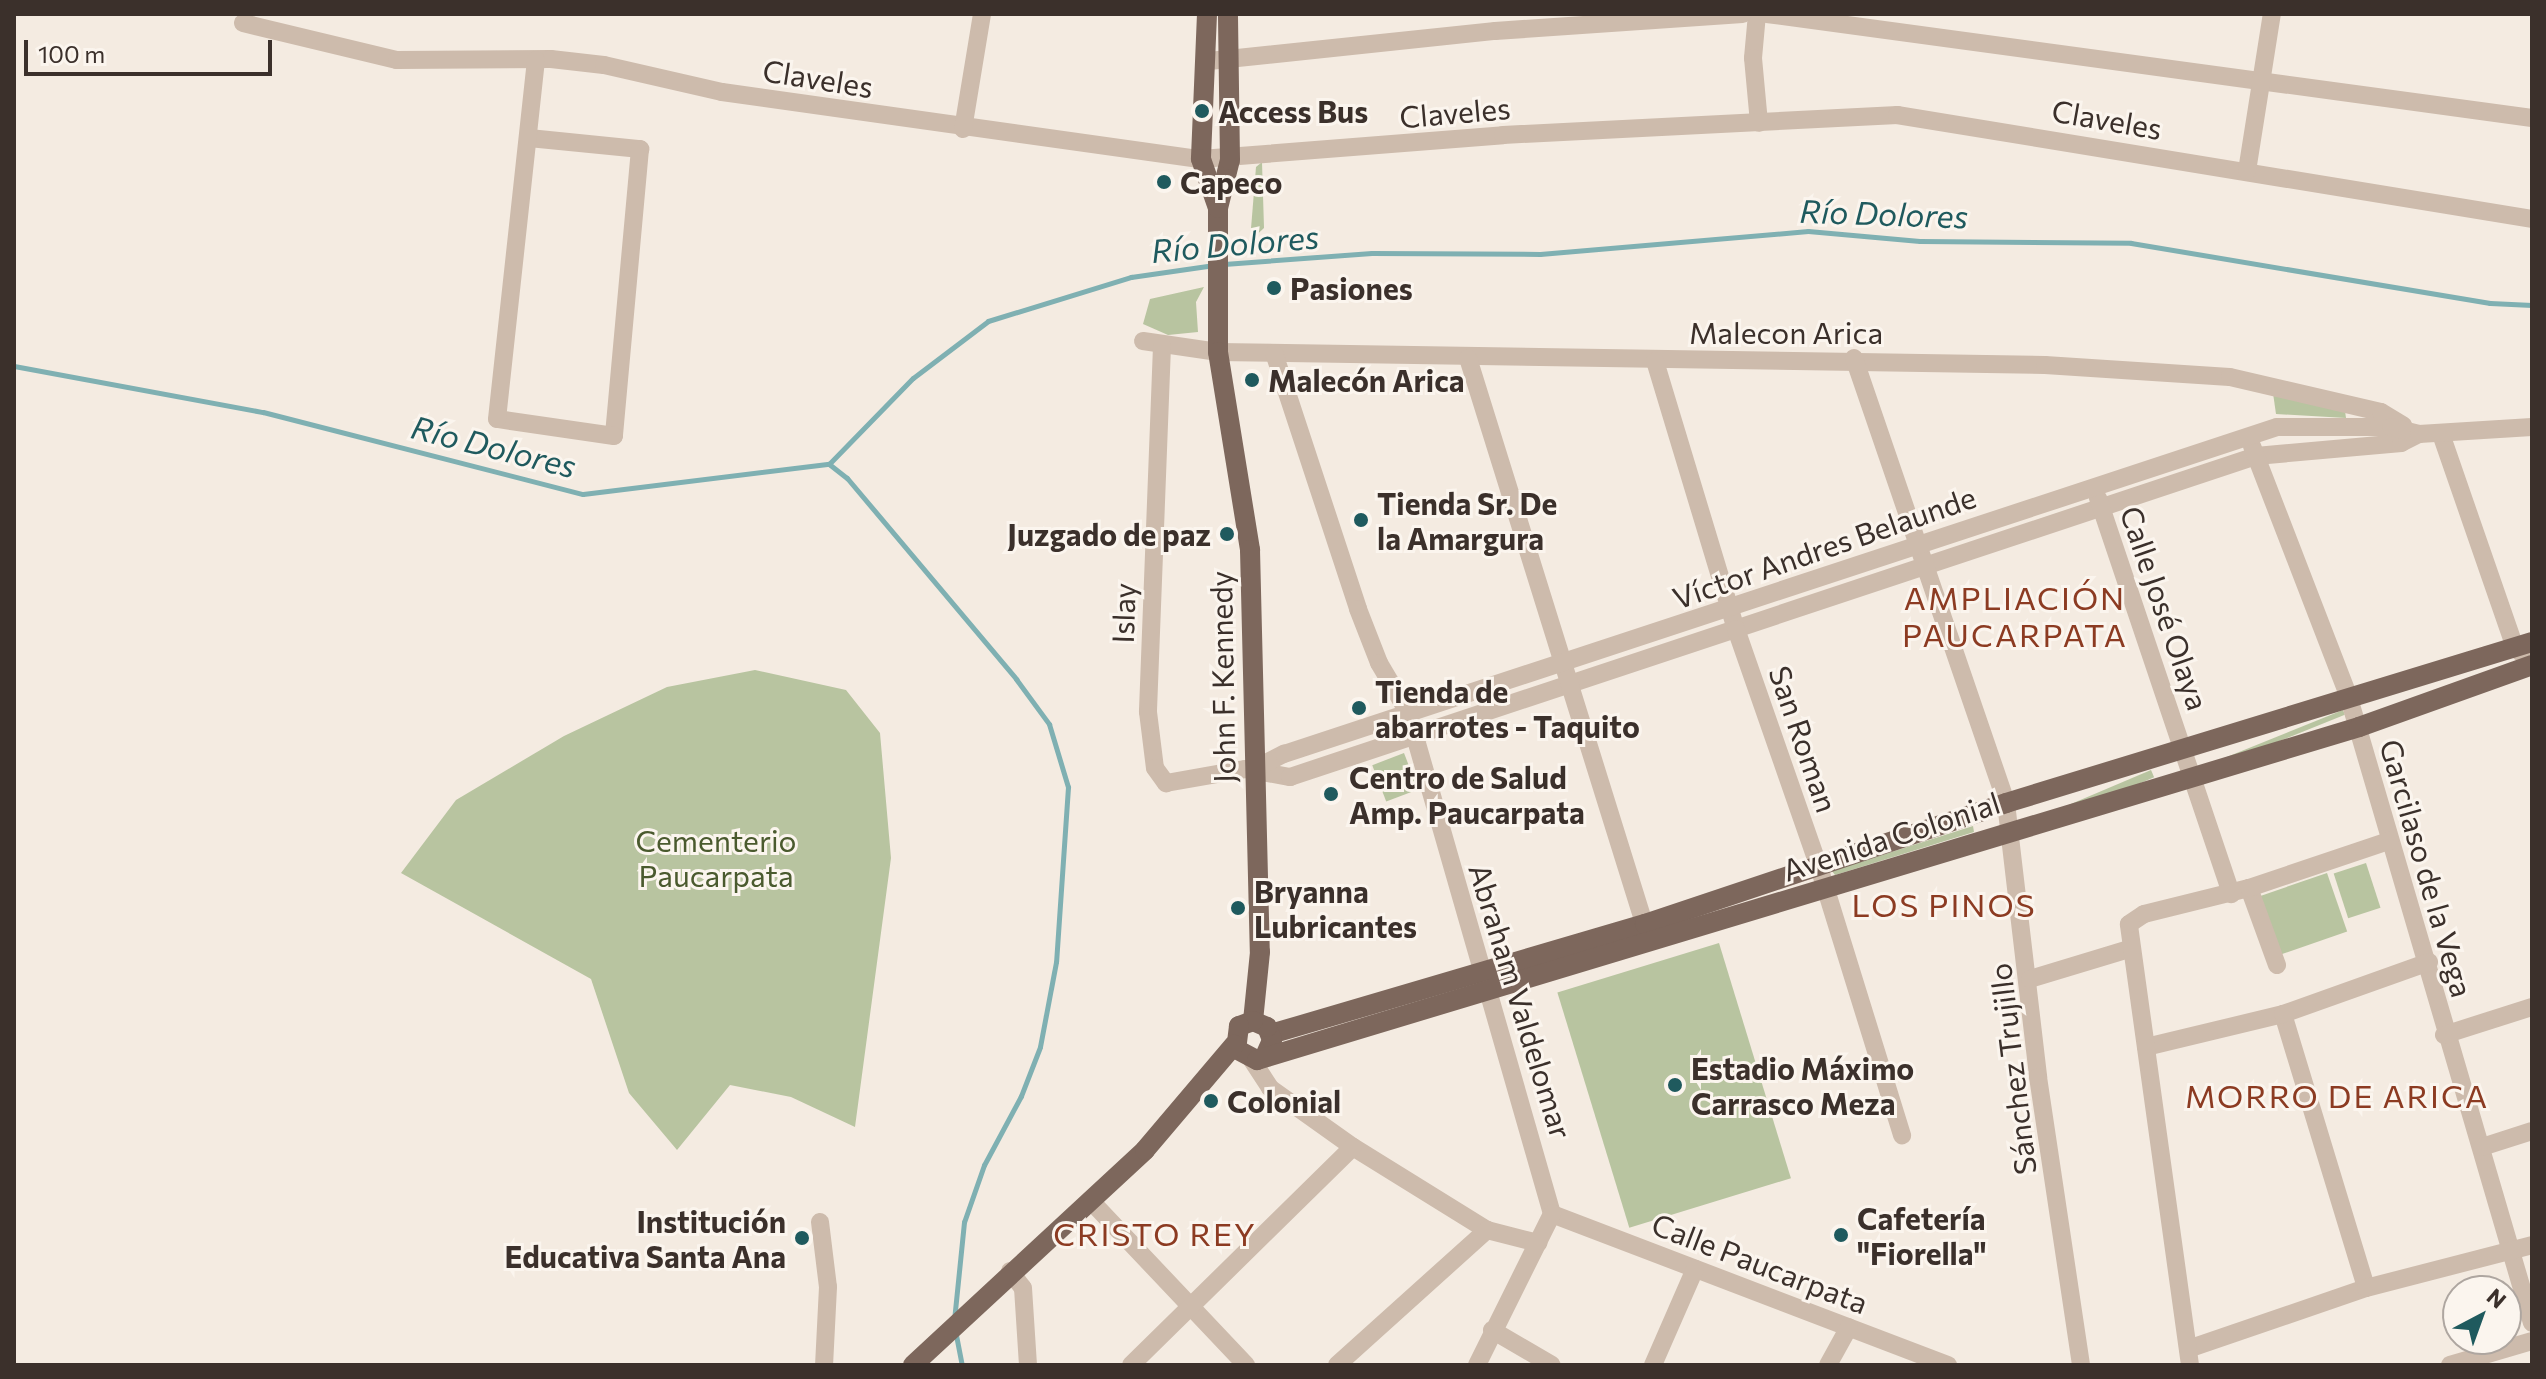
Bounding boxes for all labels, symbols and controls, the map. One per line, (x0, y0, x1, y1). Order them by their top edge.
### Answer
scale bar (28, 24, 276, 74)
text: 100 m (38, 39, 105, 68)
street label: Claveles (760, 52, 876, 104)
street label: Claveles (1398, 89, 1512, 135)
street label: Claveles (2049, 92, 2165, 146)
place label: Access Bus (1218, 93, 1368, 129)
marker: Access Bus (1193, 102, 1211, 120)
place label: Capeco (1180, 164, 1282, 200)
marker: Capeco (1155, 173, 1173, 191)
water label: Río Dolores (1799, 191, 1969, 235)
water label: Río Dolores (1149, 217, 1321, 269)
place label: Pasiones (1290, 270, 1413, 306)
marker: Pasiones (1265, 279, 1283, 297)
street label: Malecon Arica (1689, 314, 1883, 350)
place label: Malecón Arica (1268, 362, 1465, 398)
marker: Malecón Arica (1243, 371, 1261, 389)
water label: Río Dolores (408, 407, 580, 485)
street label: Víctor Andres Belaunde (1668, 478, 1980, 616)
place label: Tienda Sr. De la Amargura (1377, 485, 1557, 556)
street label: Calle José Olaya (2113, 501, 2217, 715)
marker: Tienda Sr. De la Amargura (1352, 511, 1370, 529)
place label: Juzgado de paz (1007, 516, 1211, 552)
marker: Juzgado de paz (1218, 525, 1236, 543)
street label: John F. Kennedy (1202, 571, 1242, 783)
district label: AMPLIACIÓN PAUCARPATA (1902, 579, 2128, 654)
street label: Islay (1104, 582, 1142, 644)
street label: San Roman (1762, 661, 1846, 817)
place label: Tienda de abarrotes - Taquito (1375, 673, 1640, 744)
marker: Tienda de abarrotes - Taquito (1350, 699, 1368, 717)
street label: Garcilaso de la Vega (2373, 735, 2481, 1001)
place label: Centro de Salud Amp. Paucarpata (1349, 759, 1585, 830)
marker: Centro de Salud Amp. Paucarpata (1320, 783, 1342, 805)
street label: Avenida Colonial (1778, 784, 2004, 888)
park label: Cementerio Paucarpata (635, 822, 797, 892)
street label: Abraham Valdelomar (1462, 859, 1580, 1143)
place label: Bryanna Lubricantes (1254, 873, 1417, 944)
district label: LOS PINOS (1852, 885, 2036, 923)
marker: Bryanna Lubricantes (1229, 899, 1247, 917)
street label: Sánchez Trujillo (1981, 961, 2043, 1177)
place label: Estadio Máximo Carrasco Meza (1691, 1050, 1914, 1120)
marker: Estadio Máximo Carrasco Meza (1666, 1076, 1684, 1094)
district label: MORRO DE ARICA (2185, 1076, 2489, 1114)
place label: Colonial (1227, 1083, 1341, 1119)
marker: Colonial (1202, 1092, 1220, 1110)
place label: Cafetería "Fiorella" (1857, 1200, 1987, 1270)
place label: Institución Educativa Santa Ana (504, 1203, 786, 1274)
street label: Calle Paucarpata (1647, 1205, 1873, 1321)
district label: CRISTO REY (1053, 1214, 1257, 1252)
marker: Cafetería "Fiorella" (1832, 1226, 1850, 1244)
marker: Institución Educativa Santa Ana (793, 1229, 811, 1247)
north arrow (2442, 1275, 2522, 1355)
text: N (2482, 1282, 2512, 1314)

